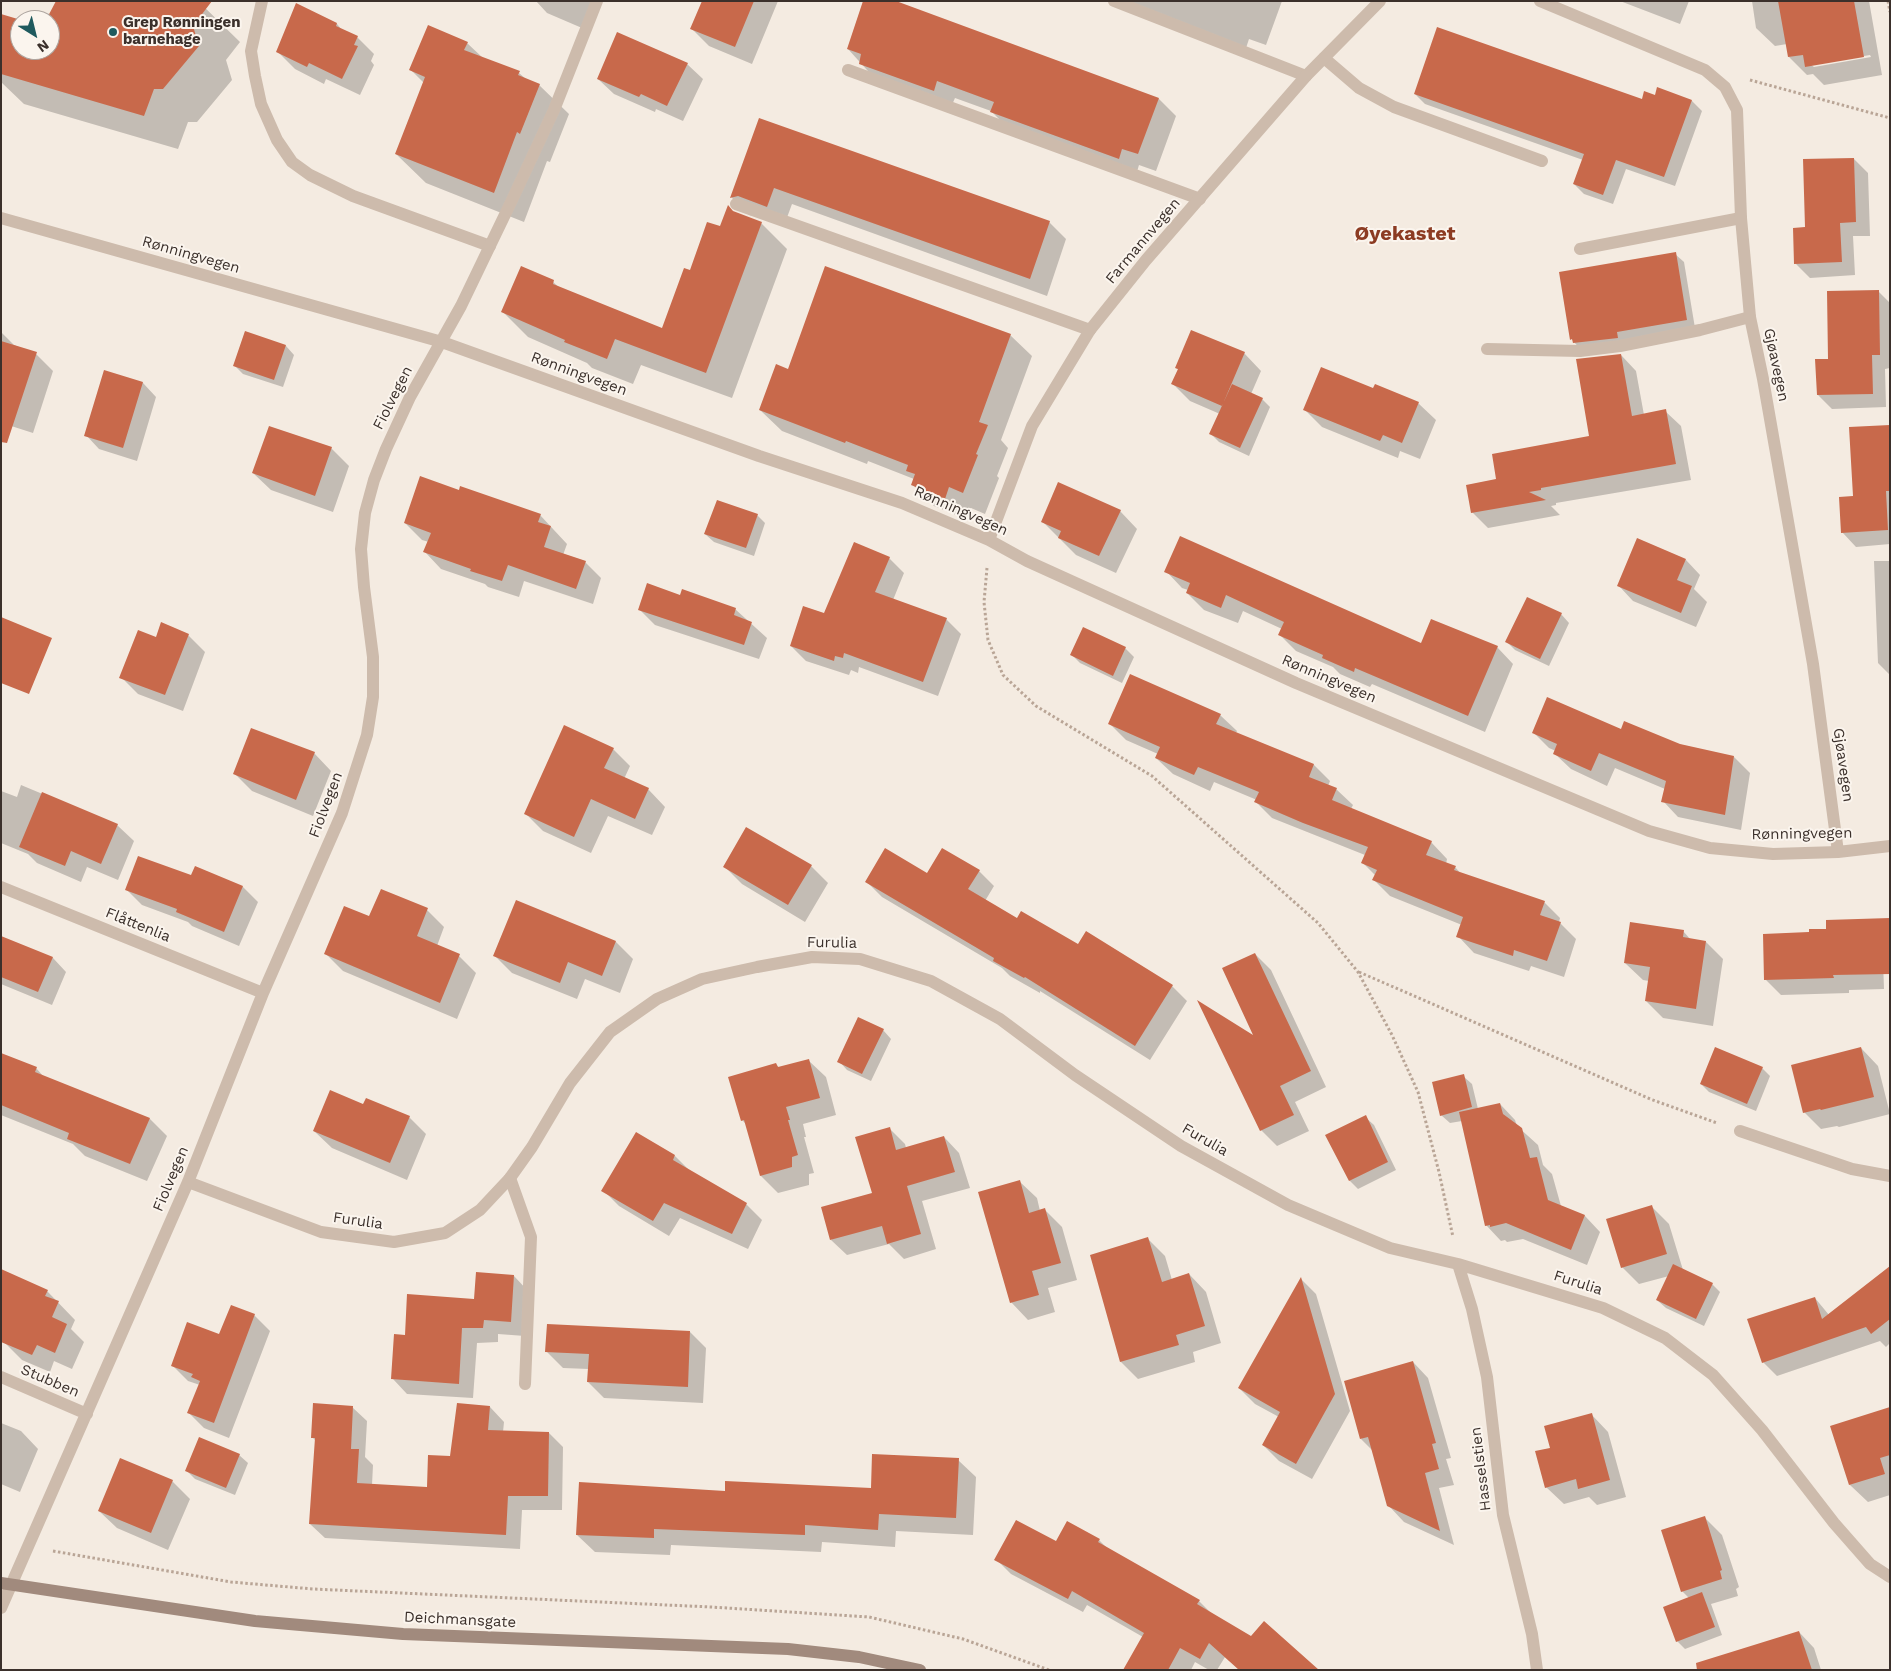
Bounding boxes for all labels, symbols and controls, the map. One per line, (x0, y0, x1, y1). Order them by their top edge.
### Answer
north arrow (10, 10, 60, 60)
place label: Grep Rønningen barnehage (123, 14, 240, 49)
marker: Grep Rønningen barnehage (107, 26, 119, 38)
text: N (34, 37, 52, 56)
street label: Farmannvegen (1102, 194, 1184, 288)
district label: Øyekastet (1355, 222, 1455, 246)
street label: Rønningvegen (140, 232, 242, 278)
street label: Gjøavegen (1759, 327, 1793, 403)
street label: Rønningvegen (529, 348, 629, 400)
street label: Fiolvegen (369, 363, 417, 433)
street label: Rønningvegen (911, 482, 1011, 540)
street label: Rønningvegen (1279, 651, 1379, 707)
street label: Gjøavegen (1829, 727, 1857, 803)
street label: Fiolvegen (305, 770, 347, 840)
street label: Rønningvegen (1751, 824, 1853, 844)
street label: Flåttenlia (103, 904, 173, 946)
street label: Furulia (807, 934, 857, 952)
street label: Furulia (1179, 1120, 1231, 1160)
street label: Fiolvegen (149, 1144, 193, 1214)
street label: Furulia (332, 1209, 384, 1233)
street label: Furulia (1551, 1267, 1605, 1299)
street label: Stubben (18, 1361, 82, 1401)
street label: Hasselstien (1467, 1426, 1495, 1512)
street label: Deichmansgate (403, 1608, 517, 1632)

